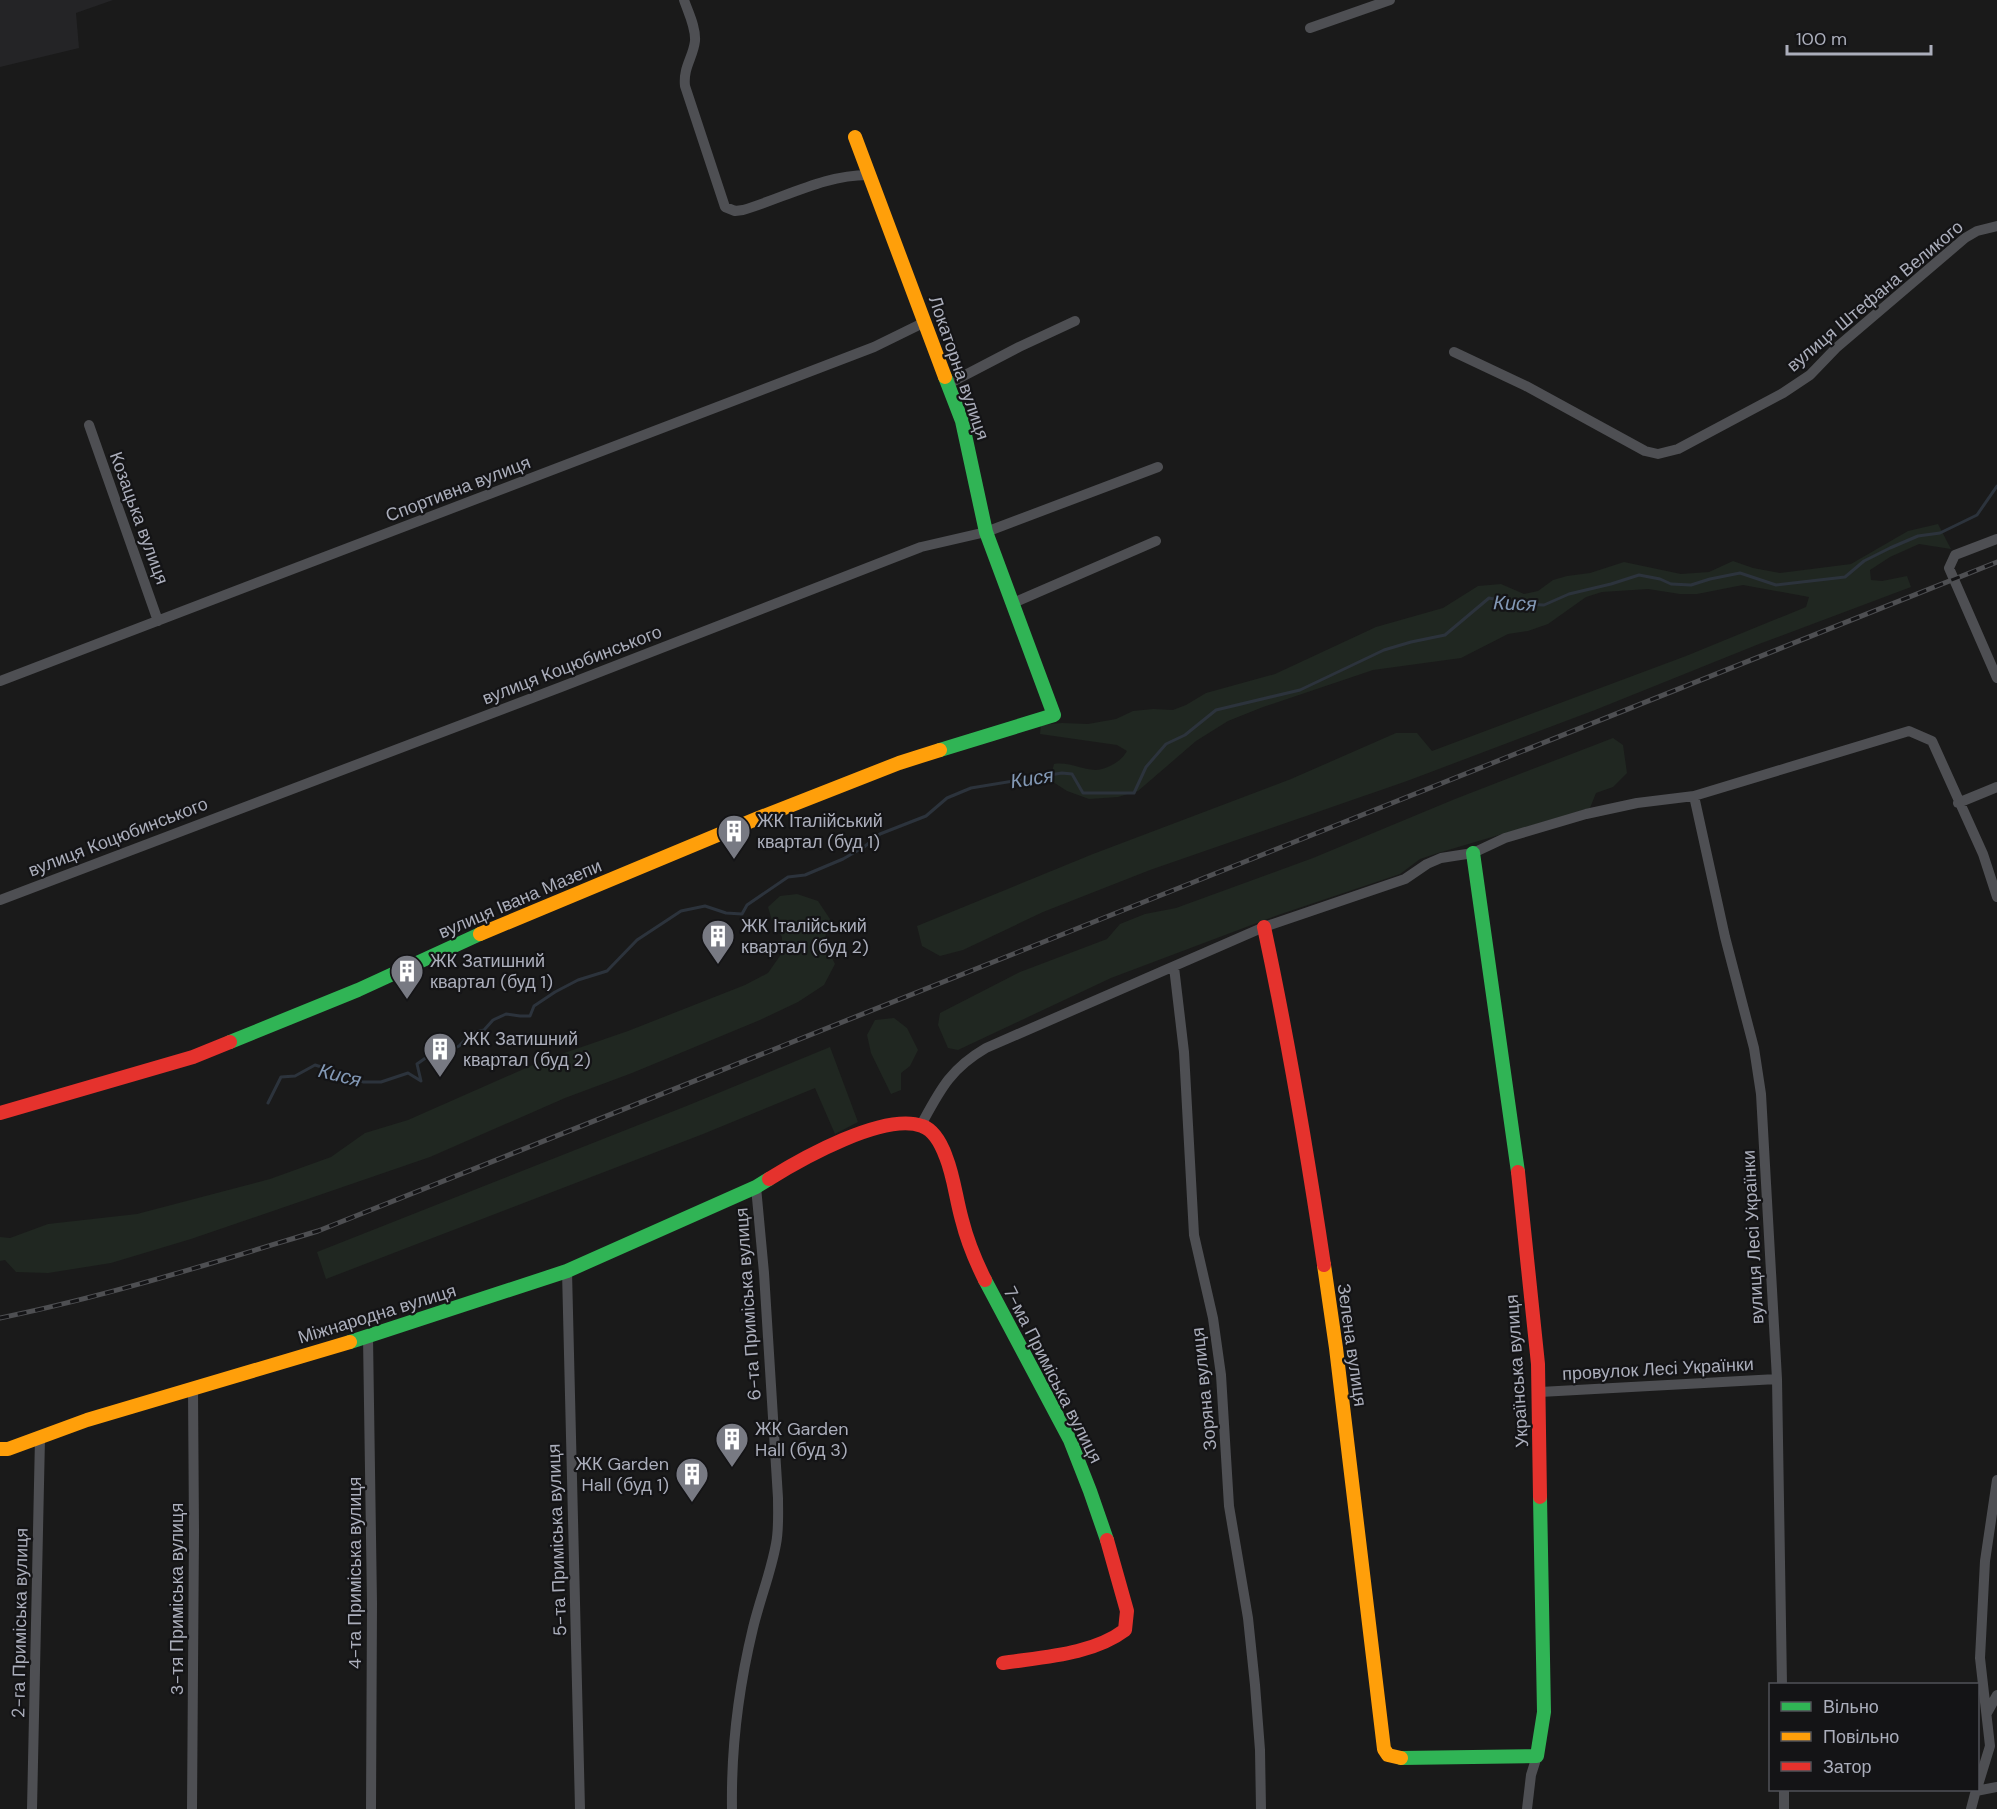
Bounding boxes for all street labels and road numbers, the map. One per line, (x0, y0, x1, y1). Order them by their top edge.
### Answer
street label: вулиця Штефана Великого (1782, 215, 1968, 377)
street label: Локаторна вулиця (923, 293, 995, 443)
street label: Козацька вулиця (104, 448, 174, 588)
street label: Спортивна вулиця (382, 450, 534, 528)
street label: вулиця Коцюбинського (479, 620, 665, 710)
street label: вулиця Коцюбинського (25, 792, 211, 882)
street label: вулиця Івана Мазепи (435, 854, 605, 944)
street label: вулиця Лесі Українки (1736, 1149, 1770, 1325)
street label: 6-та Приміська вулиця (729, 1207, 767, 1401)
street label: Міжнародна вулиця (295, 1279, 459, 1349)
street label: Зелена вулиця (1331, 1282, 1373, 1408)
street label: 7-ма Приміська вулиця (998, 1283, 1108, 1467)
street label: Українська вулиця (1500, 1294, 1534, 1448)
street label: Зоряна вулиця (1186, 1326, 1222, 1452)
street label: провулок Лесі Українки (1562, 1352, 1754, 1386)
street label: 5-та Приміська вулиця (542, 1443, 572, 1637)
street label: 4-та Приміська вулиця (343, 1477, 367, 1669)
street label: 3-тя Приміська вулиця (165, 1503, 189, 1695)
street label: 2-га Приміська вулиця (6, 1528, 34, 1718)

